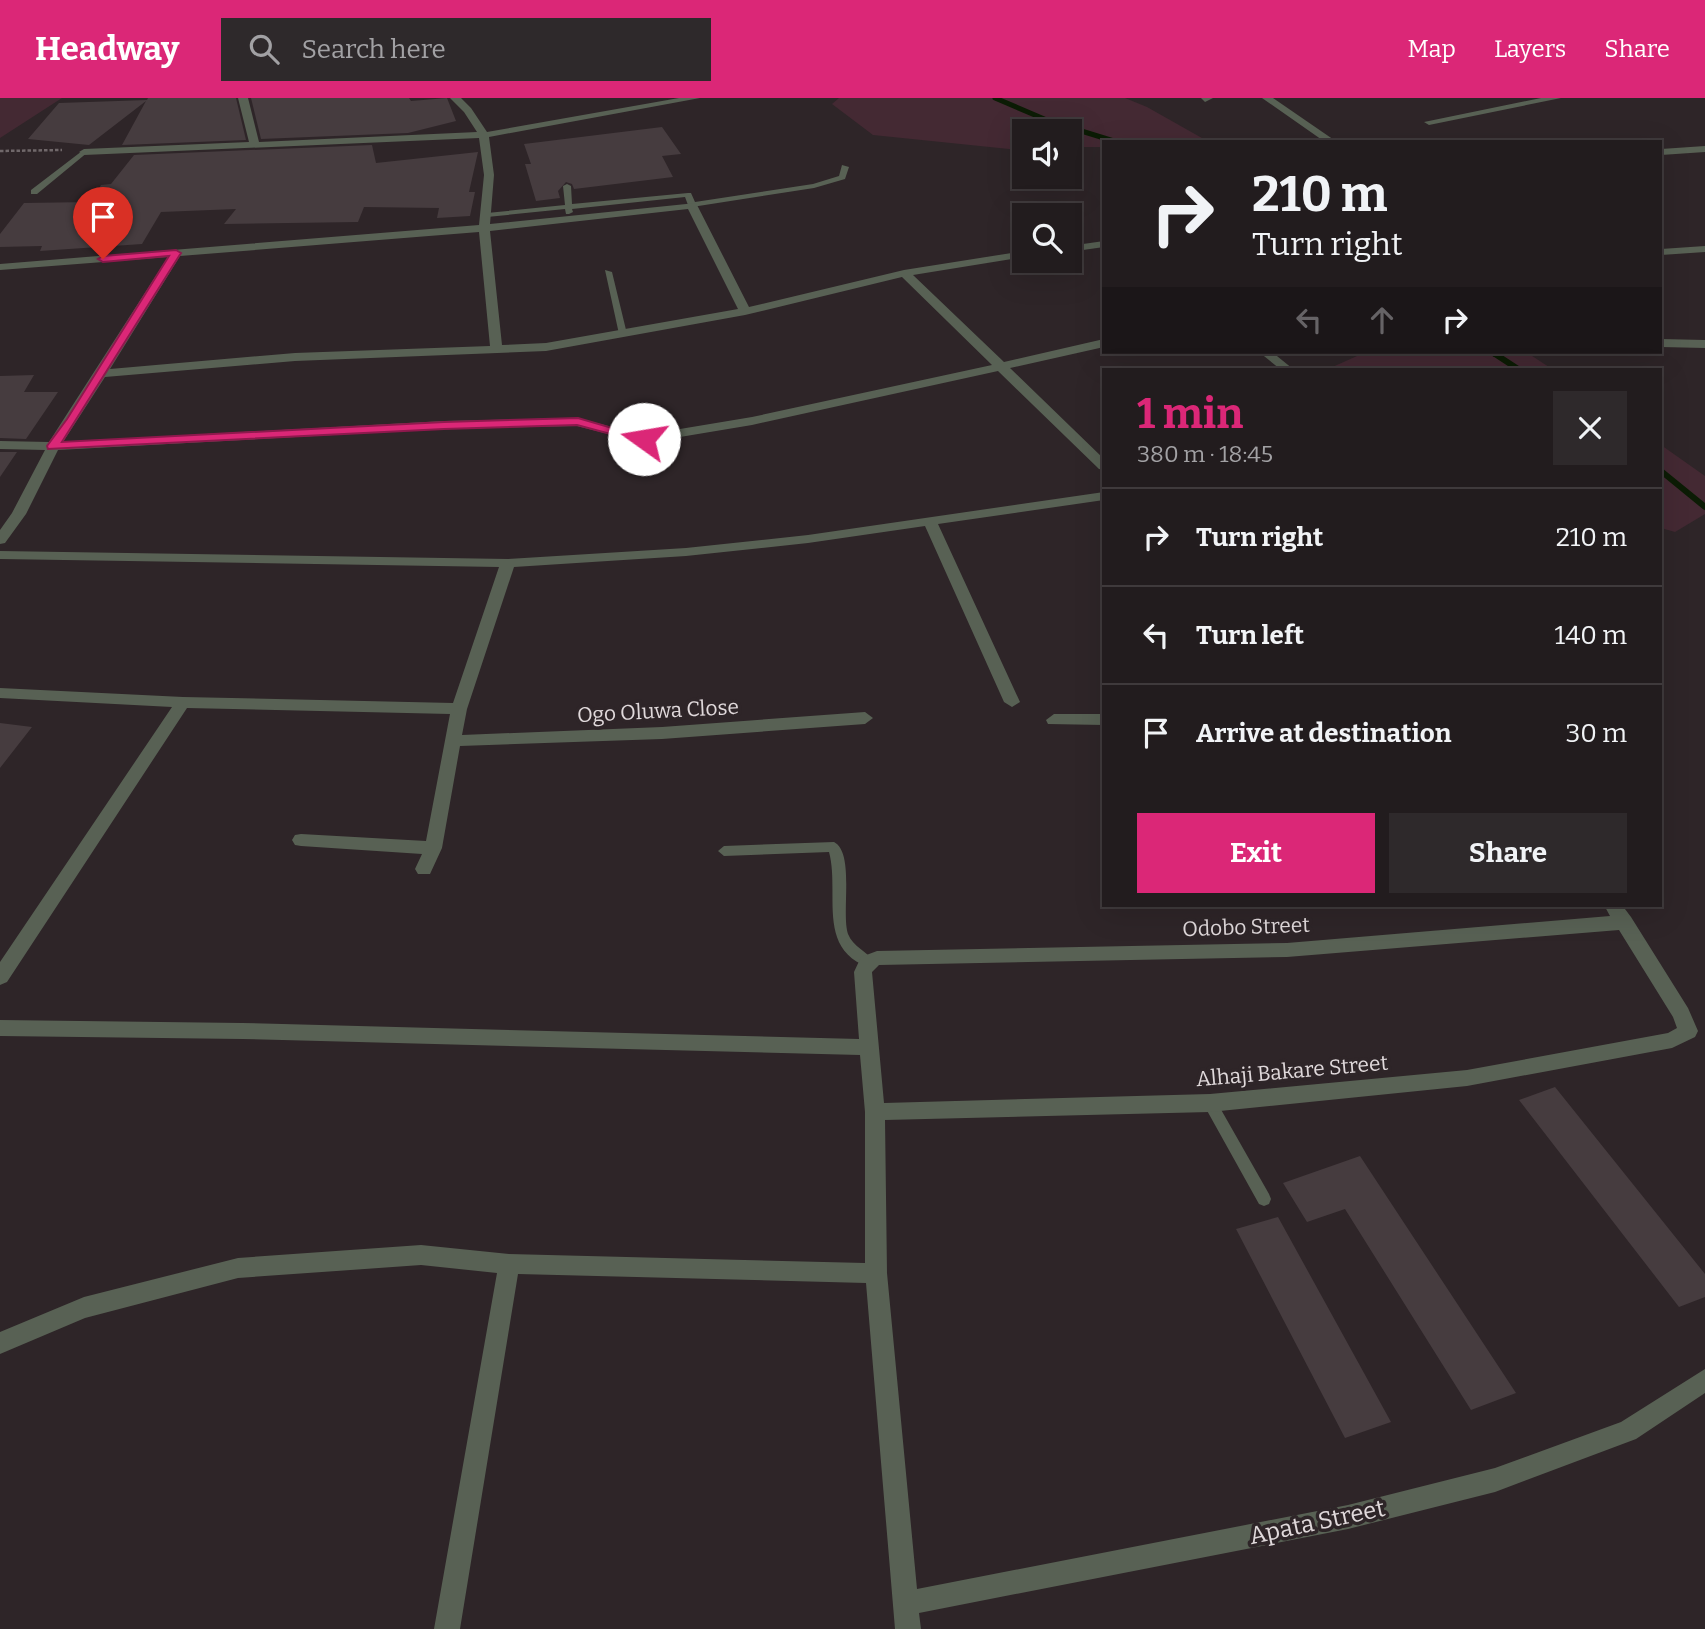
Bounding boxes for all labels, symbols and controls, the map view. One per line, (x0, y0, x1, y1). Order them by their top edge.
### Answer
search box (221, 18, 711, 81)
text: Headway (35, 29, 179, 69)
icon: search (245, 30, 283, 68)
text: Search here (301, 34, 446, 65)
text: Map (1408, 35, 1456, 63)
text: Layers (1494, 35, 1566, 63)
text: Share (1604, 35, 1670, 63)
map controls (1012, 119, 1082, 273)
button: sound (1012, 119, 1082, 189)
text: 210 m (1252, 165, 1387, 224)
icon: right (1137, 168, 1228, 259)
pin (73, 187, 133, 259)
icon: arrive (84, 198, 122, 236)
button: search (1012, 203, 1082, 273)
text: Turn right (1252, 225, 1403, 263)
icon: left (1290, 301, 1328, 339)
icon: ahead (1363, 301, 1401, 339)
icon: right (1436, 301, 1474, 339)
text: 1 min (1137, 389, 1243, 439)
button: close (1553, 391, 1627, 465)
position arrow (607, 402, 681, 476)
text: 380 m · 18:45 (1137, 440, 1273, 468)
icon: right (1137, 518, 1175, 556)
text: Turn right (1196, 522, 1323, 553)
text: 210 m (1556, 522, 1627, 553)
icon: left (1137, 616, 1175, 654)
text: Turn left (1196, 620, 1304, 651)
text: 140 m (1555, 620, 1627, 651)
street label: Ogo Oluwa Close (576, 694, 740, 728)
icon: arrive (1137, 714, 1175, 752)
text: Arrive at destination (1196, 718, 1451, 749)
text: 30 m (1566, 718, 1627, 749)
button: Exit (1137, 813, 1375, 893)
button: Share (1389, 813, 1627, 893)
street label: Odobo Street (1182, 912, 1311, 942)
street label: Alhaji Bakare Street (1195, 1050, 1389, 1092)
street label: Apata Street (1247, 1494, 1388, 1550)

